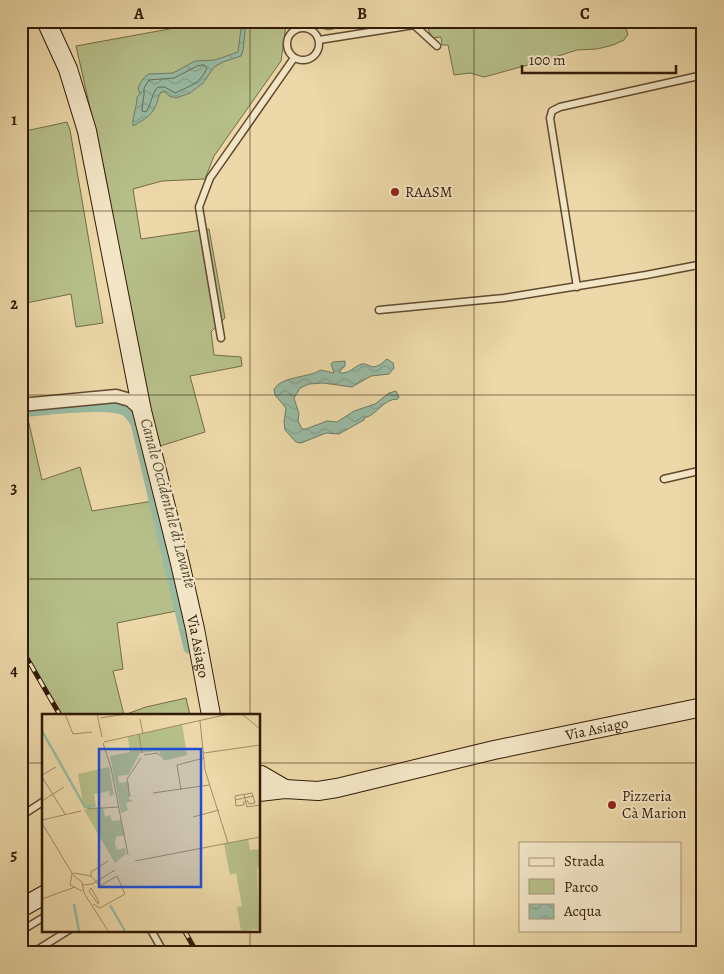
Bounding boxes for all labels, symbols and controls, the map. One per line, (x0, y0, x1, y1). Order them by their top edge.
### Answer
text: A (133, 3, 145, 25)
text: B (357, 3, 367, 25)
text: C (580, 3, 590, 25)
scale bar (522, 42, 675, 74)
text: 100 m (529, 50, 566, 70)
text: 1 (11, 109, 17, 131)
place label: RAASM (405, 182, 452, 202)
marker: RAASM (389, 186, 401, 198)
text: 2 (10, 293, 18, 315)
water label: Canale Occidentale di Levante (135, 416, 201, 591)
text: 3 (11, 477, 18, 499)
street label: Via Asiago (182, 612, 214, 680)
text: 4 (10, 660, 18, 682)
street label: Via Asiago (563, 713, 630, 745)
inset map (42, 714, 260, 932)
place label: Pizzeria Cà Marion (622, 786, 687, 823)
marker: Pizzeria Cà Marion (606, 799, 618, 811)
legend (519, 842, 682, 932)
text: 5 (11, 844, 18, 866)
text: Strada (564, 851, 605, 871)
text: Parco (564, 877, 598, 897)
text: Acqua (563, 901, 602, 921)

